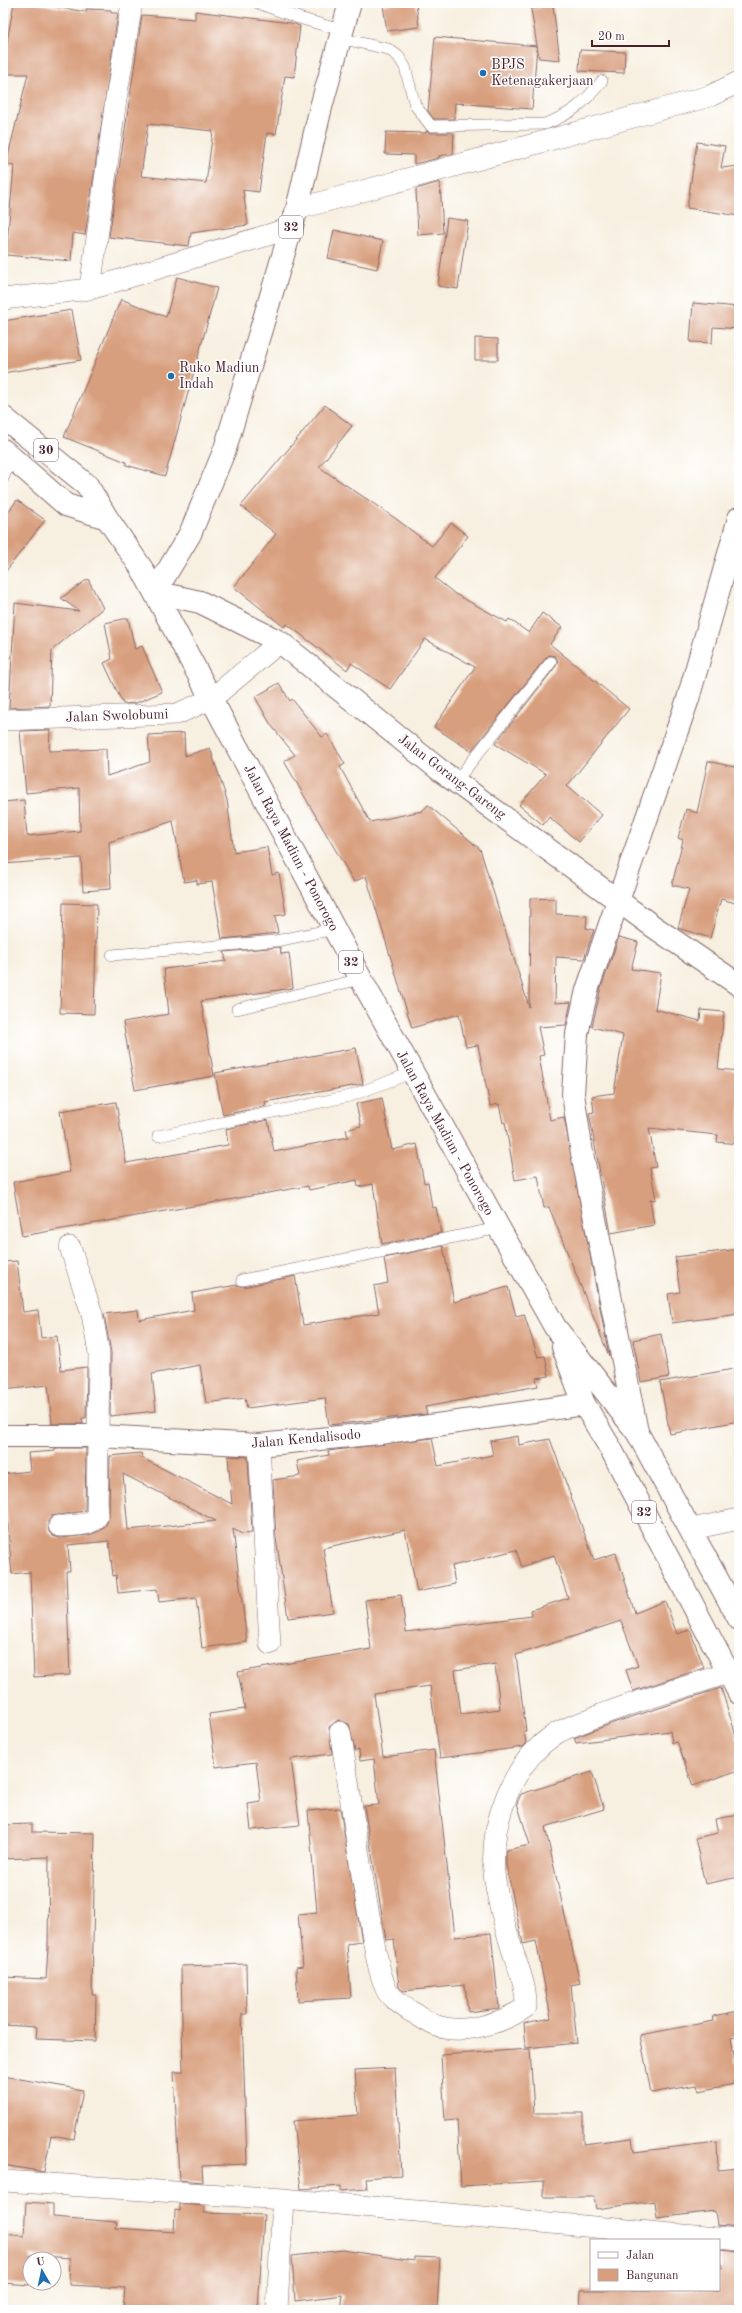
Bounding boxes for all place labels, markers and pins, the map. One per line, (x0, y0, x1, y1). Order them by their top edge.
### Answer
place label: BPJS Ketenagakerjaan (491, 58, 594, 88)
marker: BPJS Ketenagakerjaan (478, 68, 488, 78)
place label: Ruko Madiun Indah (179, 361, 260, 391)
marker: Ruko Madiun Indah (166, 371, 176, 381)

